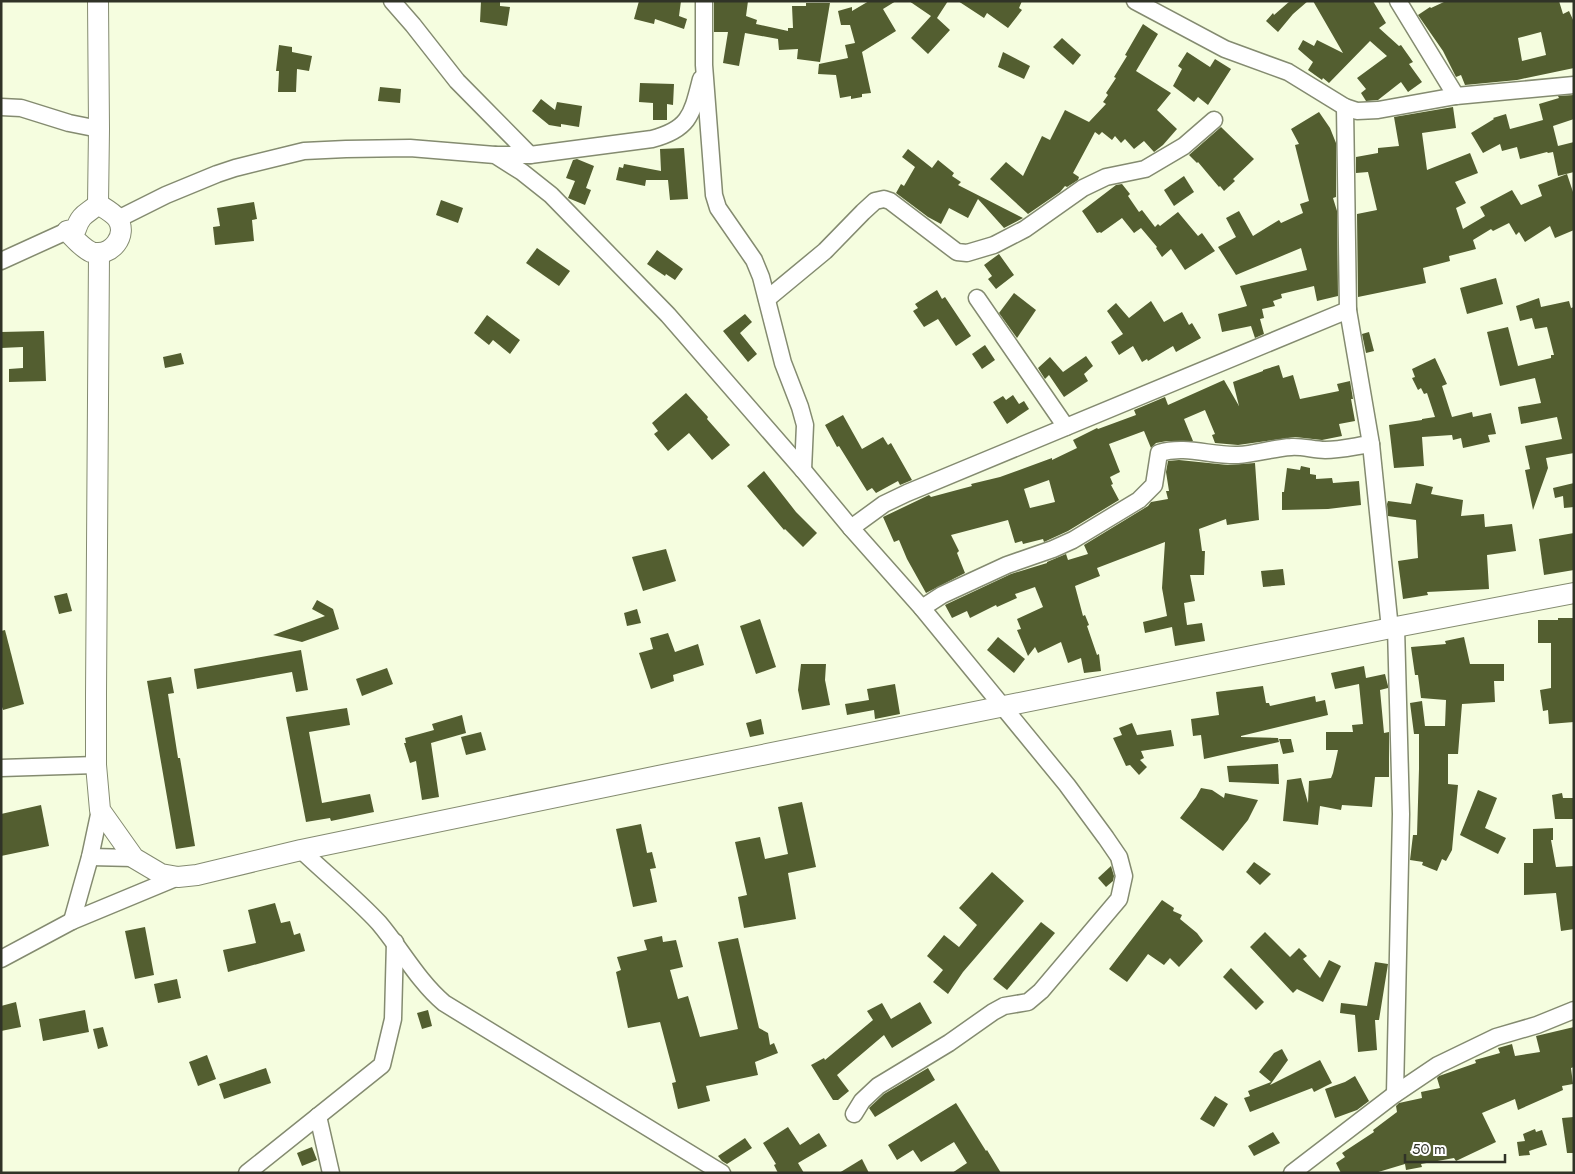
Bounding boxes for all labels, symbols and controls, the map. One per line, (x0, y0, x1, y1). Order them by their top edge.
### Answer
scale bar (1405, 1132, 1505, 1164)
text: 50 m (1412, 1138, 1446, 1160)

